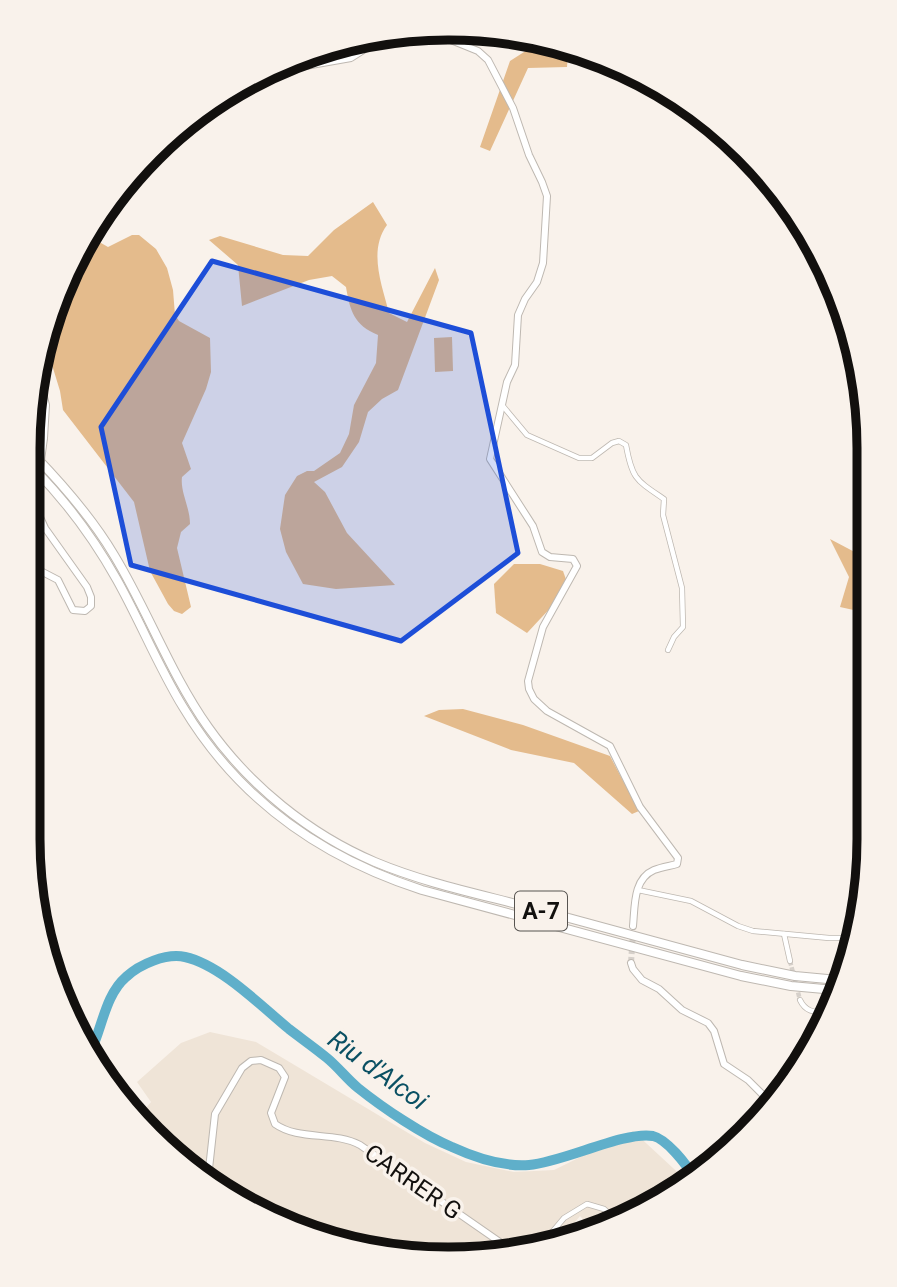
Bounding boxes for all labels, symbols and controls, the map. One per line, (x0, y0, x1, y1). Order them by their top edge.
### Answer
road number: A-7 (515, 891, 567, 930)
water label: Riu d'Alcoi (323, 1024, 434, 1117)
street label: CARRER G (359, 1139, 467, 1225)

